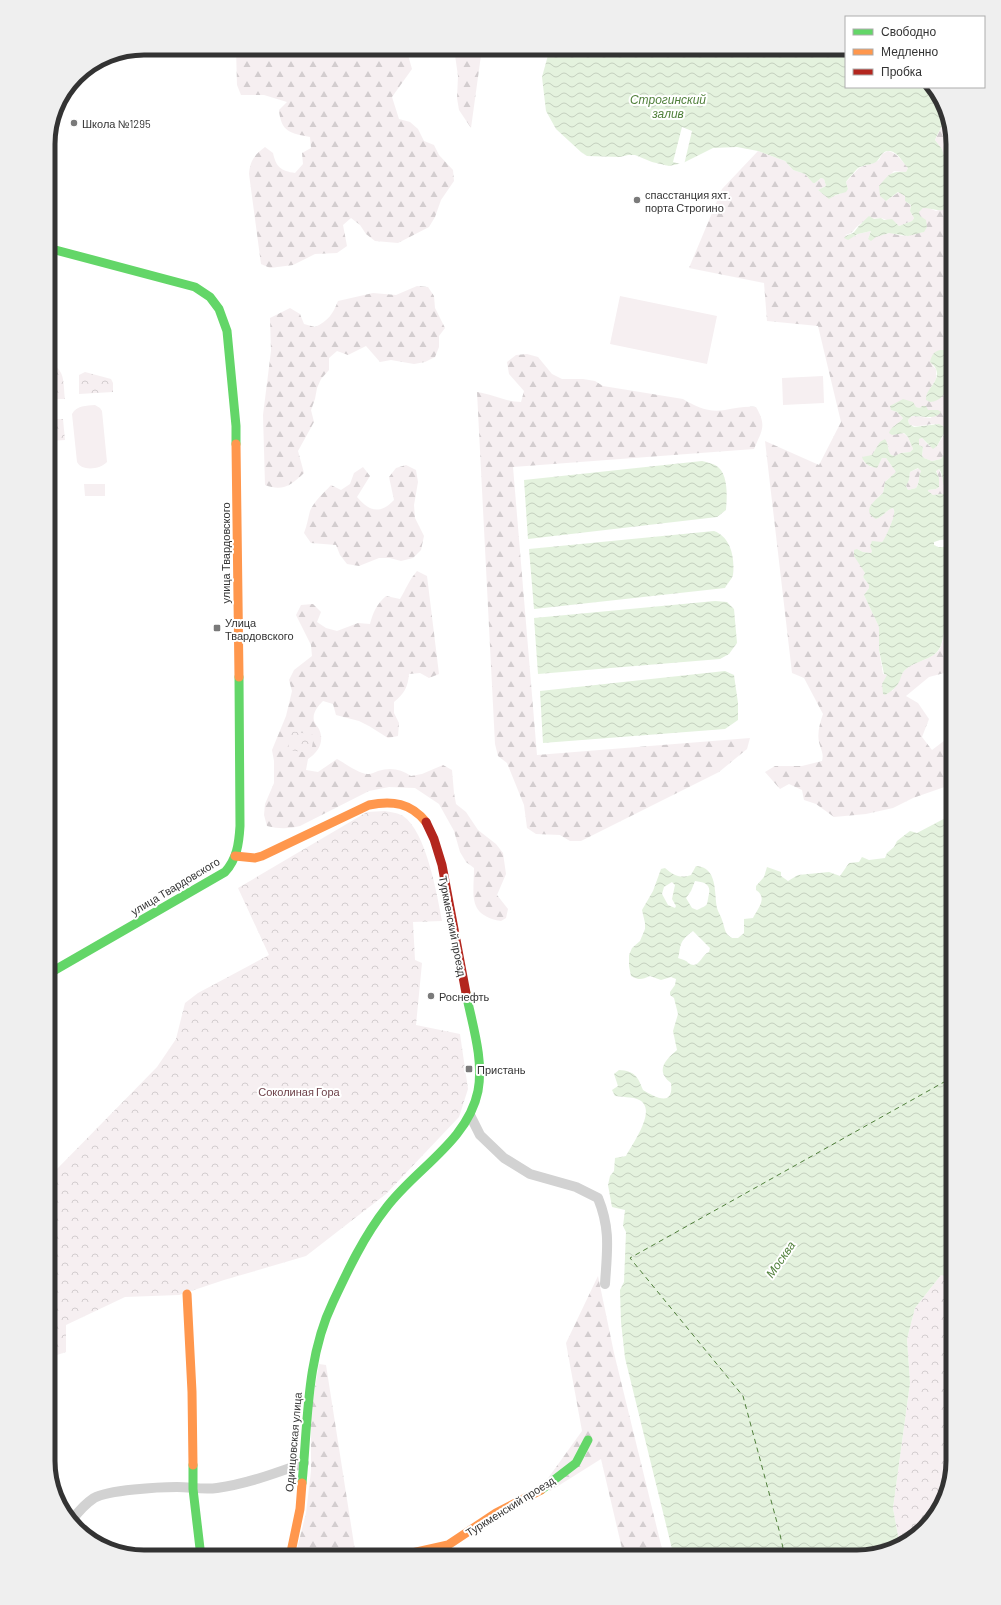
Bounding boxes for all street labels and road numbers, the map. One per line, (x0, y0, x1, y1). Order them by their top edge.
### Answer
street label: улица Твардовского (219, 502, 232, 604)
street label: улица Твардовского (128, 854, 222, 918)
street label: Туркменский проезд (437, 875, 469, 978)
street label: Одинцовская улица (282, 1391, 304, 1492)
street label: Туркменский проезд (463, 1473, 557, 1539)

